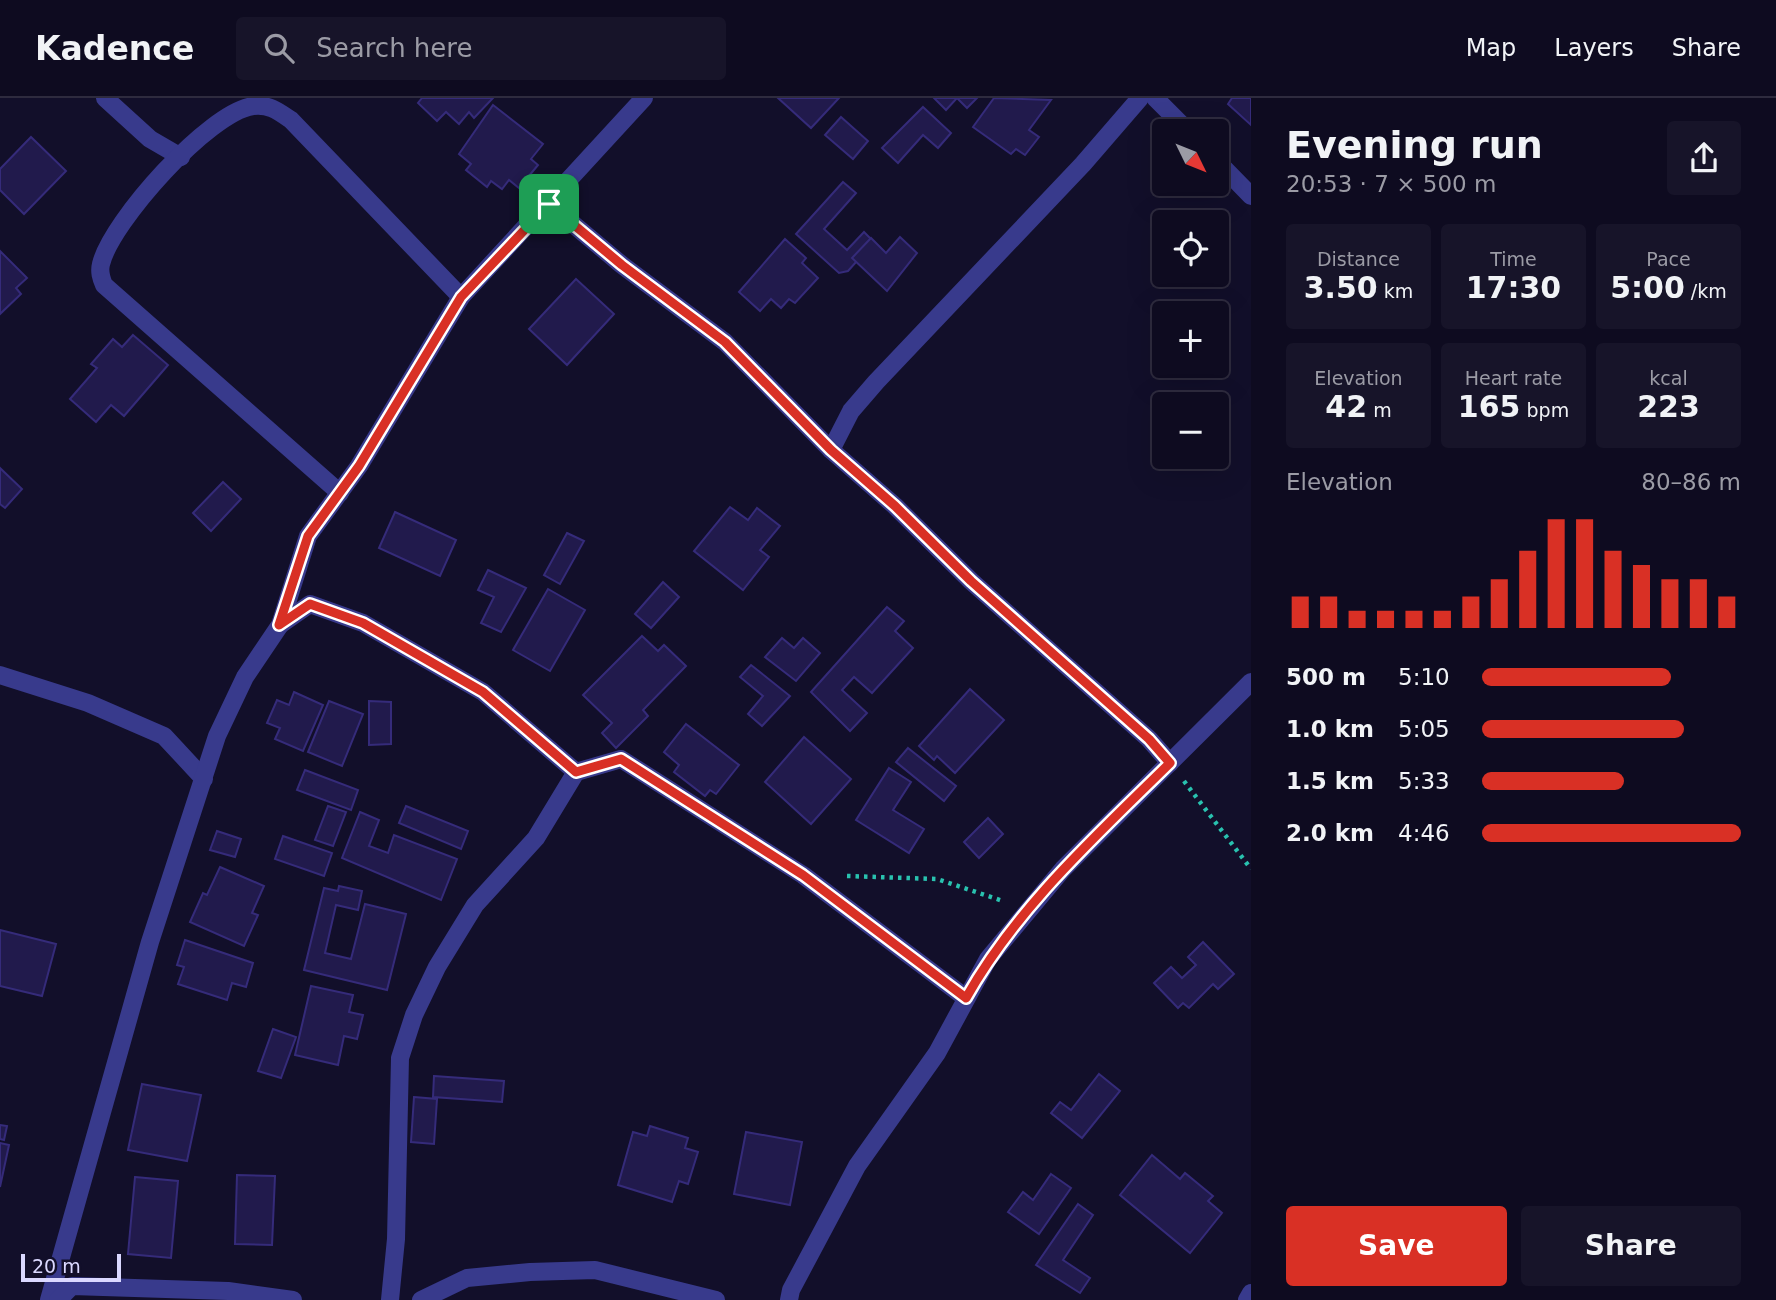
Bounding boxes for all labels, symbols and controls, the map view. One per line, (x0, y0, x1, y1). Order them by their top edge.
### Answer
search box (236, 17, 726, 80)
text: Kadence (35, 29, 194, 68)
icon: search (260, 29, 298, 67)
text: Search here (316, 33, 472, 63)
text: Map (1466, 34, 1516, 62)
text: Layers (1554, 34, 1634, 62)
text: Share (1672, 34, 1741, 62)
north arrow (1152, 119, 1228, 196)
map controls (1152, 119, 1229, 469)
button: share (1667, 121, 1741, 195)
text: Evening run (1286, 123, 1543, 167)
text: 20:53 · 7 × 500 m (1286, 171, 1496, 197)
pin (519, 174, 579, 234)
icon: arrive (530, 185, 568, 223)
button: locate (1152, 210, 1229, 287)
text: Distance (1317, 248, 1400, 270)
text: Time (1490, 248, 1537, 270)
text: Pace (1646, 248, 1691, 270)
text: 3.50 (1304, 270, 1378, 305)
text: 17:30 (1466, 270, 1561, 305)
text: 5:00 (1610, 270, 1685, 305)
text: km (1378, 280, 1413, 302)
text: /km (1685, 280, 1727, 302)
button: + (1152, 301, 1229, 378)
text: Elevation (1314, 367, 1403, 389)
text: Heart rate (1465, 367, 1562, 389)
text: kcal (1649, 367, 1688, 389)
text: 42 (1325, 389, 1367, 424)
text: 165 (1458, 389, 1520, 424)
text: 223 (1637, 389, 1700, 424)
button: − (1152, 392, 1229, 469)
text: m (1367, 399, 1392, 421)
text: bpm (1520, 399, 1569, 421)
text: Elevation (1286, 469, 1393, 495)
text: 80–86 m (1641, 469, 1741, 495)
text: 500 m (1286, 664, 1366, 690)
text: 5:10 (1398, 664, 1450, 690)
text: 1.0 km (1286, 716, 1374, 742)
text: 5:05 (1398, 716, 1450, 742)
text: 1.5 km (1286, 768, 1374, 794)
text: 5:33 (1398, 768, 1450, 794)
text: 2.0 km (1286, 820, 1374, 846)
text: 4:46 (1398, 820, 1450, 846)
button: Save (1286, 1206, 1507, 1286)
button: Share (1521, 1206, 1741, 1286)
scale bar (21, 1251, 121, 1283)
text: 20 m (32, 1255, 81, 1277)

